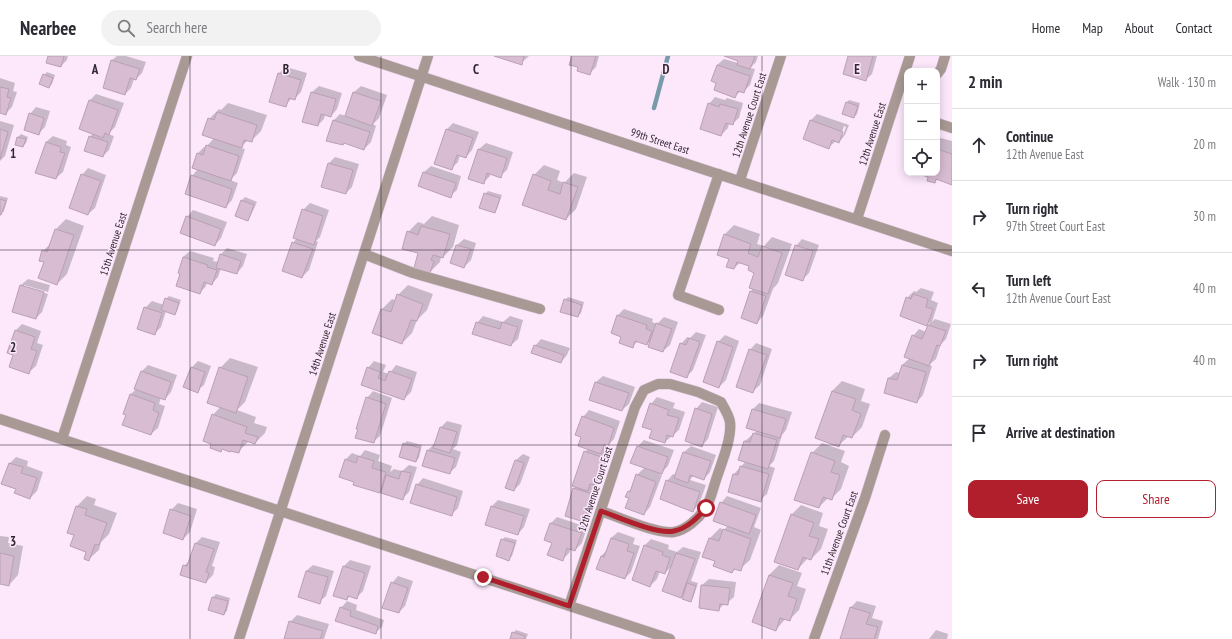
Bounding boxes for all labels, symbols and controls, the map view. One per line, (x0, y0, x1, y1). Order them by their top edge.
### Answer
search box (101, 10, 381, 46)
text: Nearbee (20, 16, 77, 40)
icon: search (115, 17, 137, 39)
text: Search here (147, 18, 207, 37)
text: Home (1032, 19, 1060, 37)
text: Map (1082, 19, 1103, 37)
text: About (1125, 19, 1154, 37)
text: Contact (1176, 19, 1212, 37)
text: A (91, 61, 99, 78)
text: B (283, 61, 289, 78)
text: C (473, 61, 479, 78)
text: D (663, 61, 670, 78)
text: E (854, 61, 860, 78)
map controls (904, 68, 940, 176)
button: + (904, 68, 940, 104)
street label: 12th Avenue Court East (729, 71, 769, 159)
text: 2 min (968, 71, 1002, 93)
text: Walk · 130 m (1158, 74, 1216, 91)
street label: 12th Avenue East (855, 101, 889, 167)
button: − (904, 104, 940, 140)
street label: 99th Street East (629, 125, 691, 157)
text: Continue (1006, 127, 1053, 146)
icon: ahead (968, 134, 990, 156)
text: 20 m (1193, 136, 1216, 153)
button: locate (904, 140, 940, 176)
text: 1 (10, 145, 16, 162)
text: 12th Avenue East (1006, 146, 1084, 163)
text: Turn right (1006, 199, 1058, 218)
icon: right (968, 206, 990, 228)
text: 30 m (1193, 208, 1216, 225)
street label: 15th Avenue East (96, 211, 130, 277)
text: 97th Street Court East (1006, 218, 1105, 235)
text: Turn left (1006, 271, 1051, 290)
icon: left (968, 278, 990, 300)
text: 40 m (1193, 280, 1216, 297)
text: 12th Avenue Court East (1006, 290, 1111, 307)
street label: 14th Avenue East (305, 311, 339, 377)
text: 2 (10, 339, 16, 356)
icon: right (968, 350, 990, 372)
text: Turn right (1006, 351, 1058, 370)
text: 40 m (1193, 352, 1216, 369)
icon: arrive (968, 422, 990, 444)
text: Arrive at destination (1006, 423, 1115, 442)
street label: 12th Avenue Court East (575, 445, 615, 533)
button: Save (968, 480, 1088, 518)
button: Share (1096, 480, 1216, 518)
street label: 11th Avenue Court East (817, 489, 861, 577)
route start (697, 499, 715, 517)
text: 3 (10, 533, 16, 550)
route end (474, 568, 492, 586)

